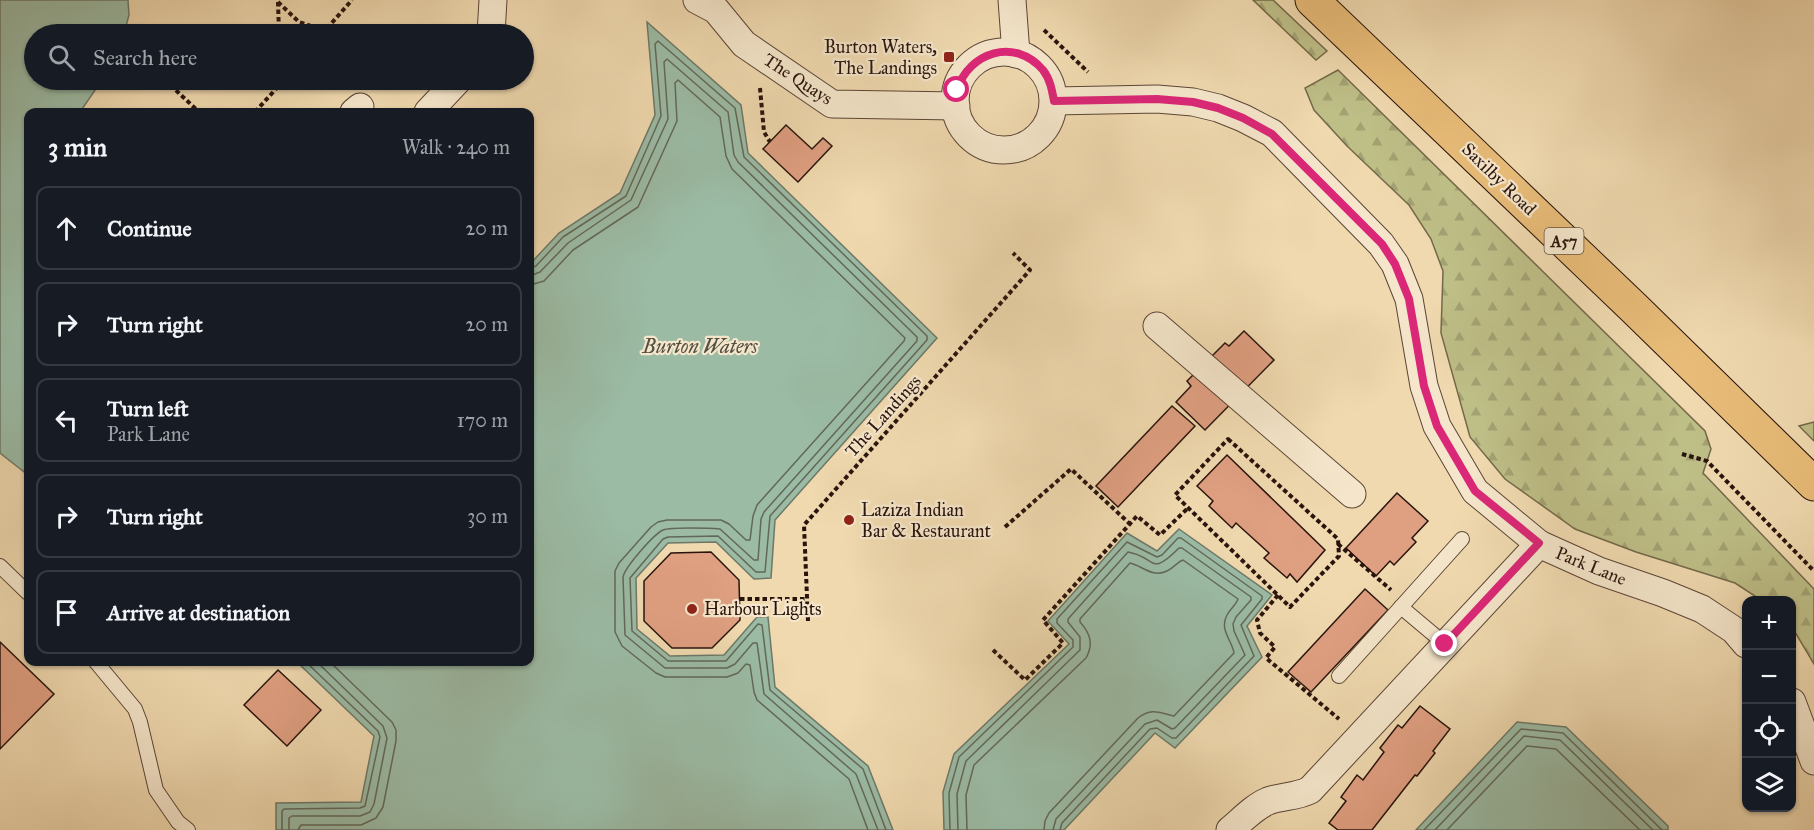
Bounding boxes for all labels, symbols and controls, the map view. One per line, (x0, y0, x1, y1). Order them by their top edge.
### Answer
search box (24, 24, 534, 90)
place label: Burton Waters, The Landings (824, 36, 937, 80)
icon: search (45, 41, 78, 74)
text: Search here (93, 44, 197, 71)
street label: The Quays (759, 48, 837, 110)
marker: Burton Waters, The Landings (942, 50, 956, 64)
route start (943, 76, 969, 102)
text: 3 min (48, 131, 107, 163)
text: Walk · 240 m (402, 135, 510, 159)
street label: Saxilby Road (1457, 138, 1541, 220)
icon: ahead (50, 212, 83, 245)
text: Continue (107, 215, 192, 242)
text: 20 m (465, 216, 508, 240)
road number: A57 (1544, 228, 1584, 254)
icon: right (50, 308, 83, 341)
text: Turn right (107, 311, 203, 338)
text: 20 m (465, 312, 508, 336)
water label: Burton Waters (641, 334, 759, 358)
street label: The Landings (840, 370, 926, 462)
text: Turn left (107, 395, 189, 422)
icon: left (50, 404, 83, 437)
text: 170 m (457, 408, 508, 432)
text: Park Lane (107, 422, 190, 446)
place label: Laziza Indian Bar & Restaurant (861, 499, 991, 542)
icon: right (50, 500, 83, 533)
text: Turn right (107, 503, 203, 530)
text: 30 m (467, 504, 508, 528)
marker: Laziza Indian Bar & Restaurant (842, 513, 856, 527)
street label: Park Lane (1552, 542, 1630, 590)
icon: arrive (50, 596, 83, 629)
map controls (1742, 596, 1796, 812)
button: + (1742, 596, 1796, 650)
place label: Harbour Lights (704, 598, 822, 621)
text: Arrive at destination (107, 599, 290, 626)
marker: Harbour Lights (685, 602, 699, 616)
route end (1431, 630, 1457, 656)
button: − (1742, 650, 1796, 704)
button: locate (1742, 704, 1796, 758)
button: layers (1742, 758, 1796, 812)

